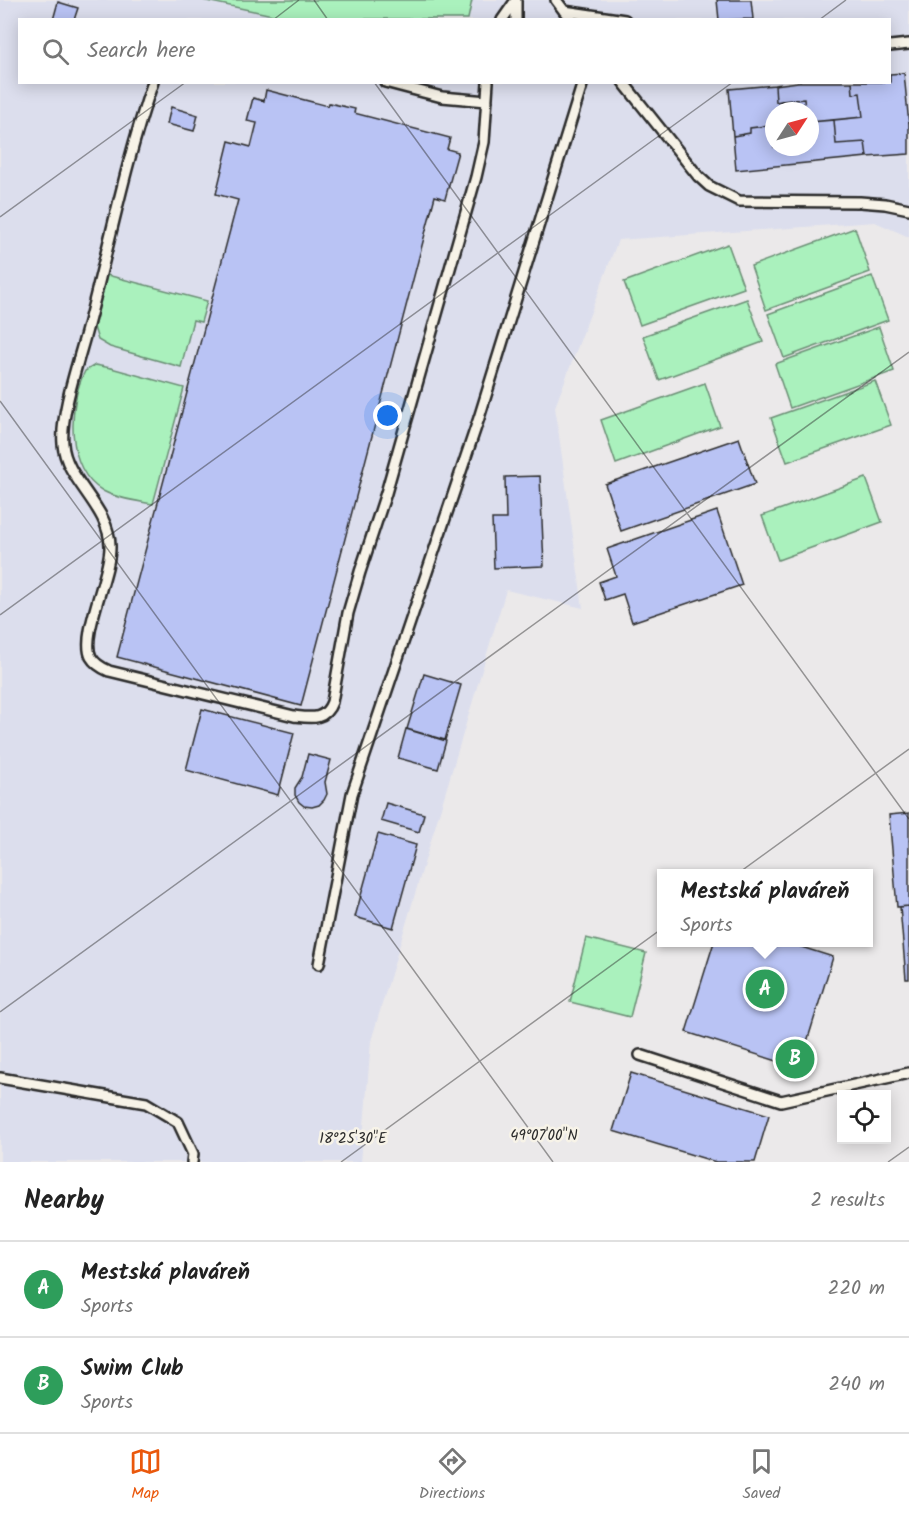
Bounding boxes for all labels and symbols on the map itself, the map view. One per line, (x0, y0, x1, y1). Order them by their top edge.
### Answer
north arrow (765, 102, 819, 156)
your location (373, 401, 402, 430)
pin: A (746, 966, 784, 1012)
pin: B (776, 1036, 814, 1082)
text: 49°07'00"N (510, 1124, 578, 1148)
text: 18°25'30"E (319, 1127, 388, 1151)

